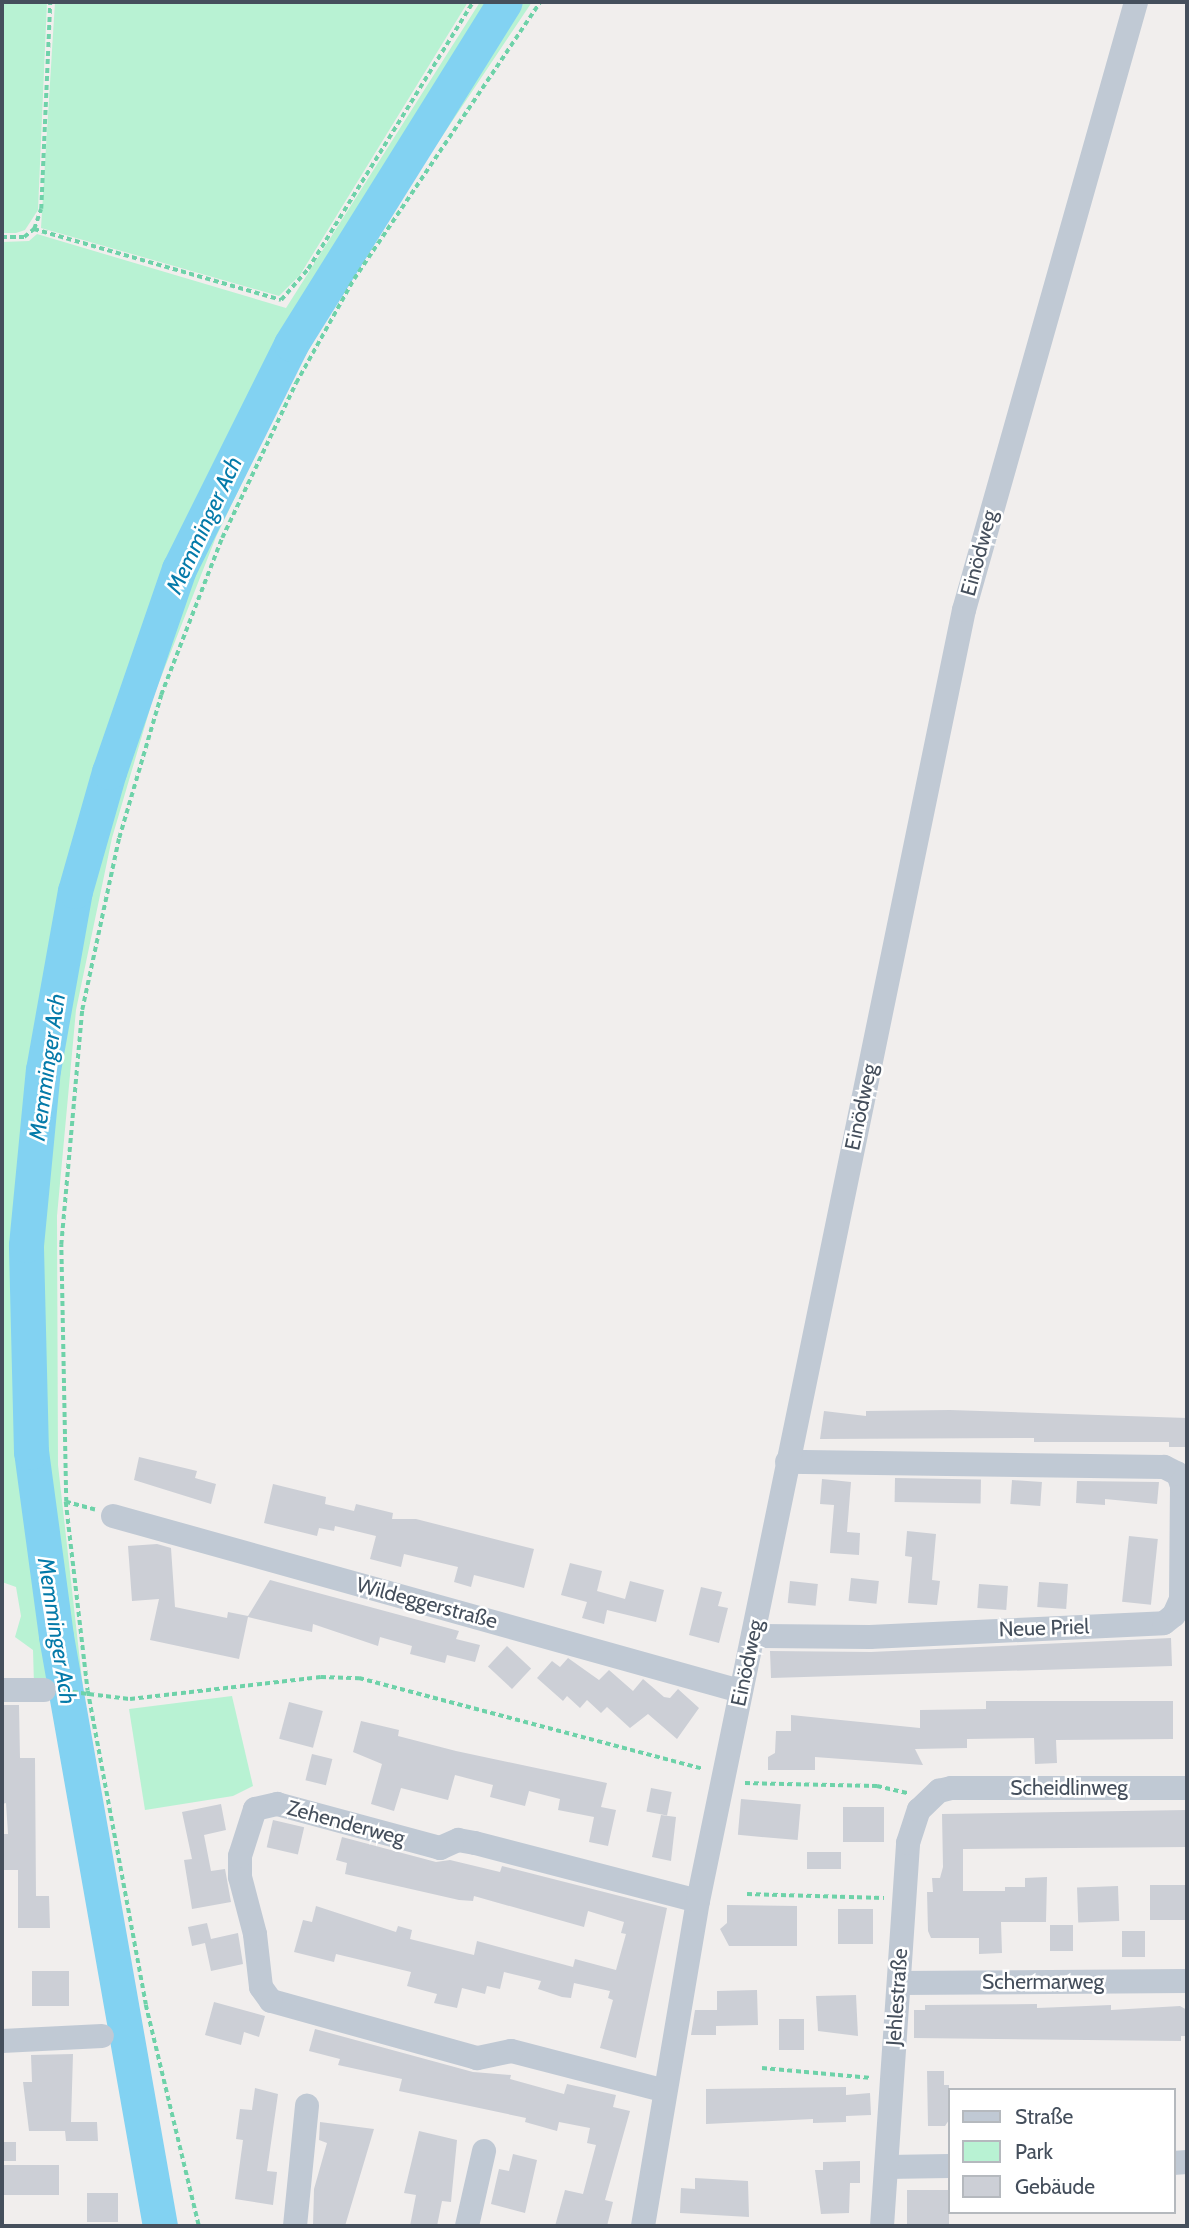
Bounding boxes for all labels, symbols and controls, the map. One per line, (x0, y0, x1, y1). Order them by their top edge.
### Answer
water label: Memminger Ach (160, 452, 248, 598)
street label: Einödweg (955, 507, 1003, 599)
water label: Memminger Ach (23, 992, 71, 1142)
street label: Einödweg (840, 1061, 882, 1153)
water label: Memminger Ach (32, 1556, 82, 1706)
street label: Wildeggerstraße (354, 1572, 500, 1634)
street label: Neue Priel (998, 1614, 1090, 1642)
street label: Einödweg (726, 1617, 768, 1709)
street label: Scheidlinweg (1010, 1775, 1128, 1801)
street label: Zehenderweg (284, 1795, 408, 1851)
street label: Jehlestraße (881, 1947, 913, 2047)
street label: Schermarweg (982, 1969, 1104, 1995)
legend (948, 2088, 1175, 2214)
text: Straße (1015, 2104, 1073, 2129)
text: Park (1015, 2139, 1053, 2164)
text: Gebäude (1015, 2174, 1095, 2199)

